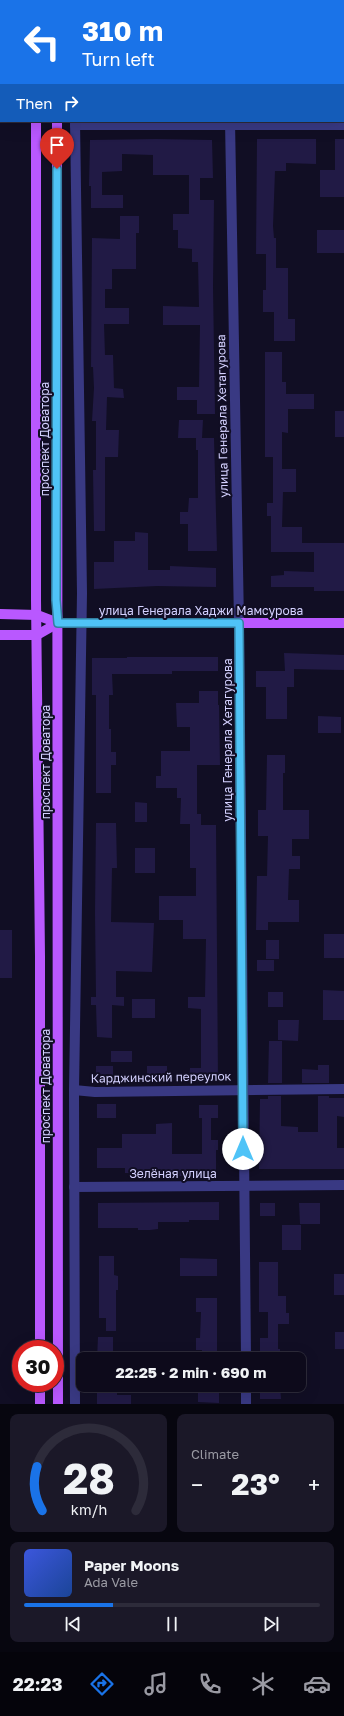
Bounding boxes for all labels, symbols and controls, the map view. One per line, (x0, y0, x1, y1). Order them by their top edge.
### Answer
text: 310 m (82, 14, 163, 47)
icon: left (16, 16, 68, 68)
text: Turn left (82, 48, 155, 70)
icon: right (60, 92, 82, 114)
text: Then (16, 94, 52, 112)
pin (40, 128, 74, 169)
icon: arrive (46, 134, 68, 156)
street label: улица Генерала Хетагурова (213, 334, 231, 498)
street label: проспект Доватора (37, 382, 52, 496)
street label: улица Генерала Хаджи Мамсурова (99, 603, 303, 618)
street label: улица Генерала Хетагурова (220, 658, 235, 822)
street label: проспект Доватора (38, 705, 53, 819)
street label: проспект Доватора (38, 1029, 53, 1143)
street label: Карджинский переулок (90, 1068, 232, 1086)
position arrow (222, 1128, 264, 1170)
street label: Зелёная улица (129, 1166, 217, 1181)
speed limit sign: 30 (12, 1340, 64, 1392)
text: 22:25 · 2 min · 690 m (116, 1363, 266, 1381)
text: Climate (191, 1446, 239, 1462)
text: 28 (63, 1453, 115, 1503)
text: 23° (231, 1466, 280, 1502)
text: − (191, 1471, 203, 1498)
text: + (308, 1471, 320, 1498)
text: km/h (70, 1501, 107, 1518)
text: Paper Moons (84, 1556, 179, 1574)
text: Ada Vale (84, 1574, 138, 1590)
icon: previous (62, 1613, 84, 1635)
icon: pause (161, 1613, 183, 1635)
icon: next (260, 1613, 282, 1635)
icon: directions (88, 1670, 116, 1698)
icon: music (142, 1670, 170, 1698)
icon: phone (196, 1670, 224, 1698)
icon: climate (249, 1670, 277, 1698)
icon: car (303, 1670, 331, 1698)
text: 22:23 (13, 1673, 63, 1695)

